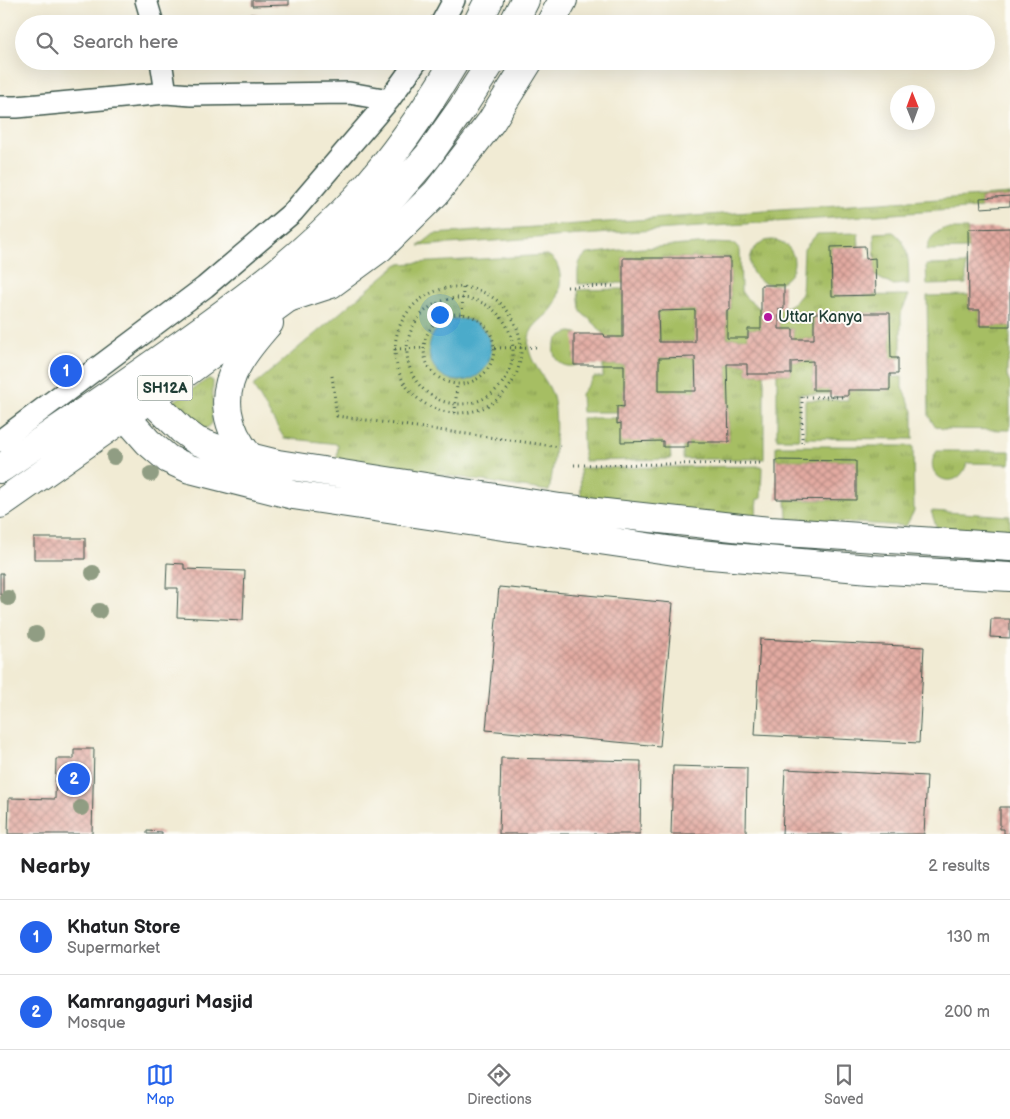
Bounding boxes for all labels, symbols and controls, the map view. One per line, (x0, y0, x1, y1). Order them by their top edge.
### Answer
search box (15, 15, 995, 70)
icon: search (33, 29, 61, 57)
text: Search here (73, 31, 178, 54)
north arrow (890, 85, 935, 130)
your location (427, 302, 453, 328)
place label: Uttar Kanya (778, 308, 862, 327)
marker: Uttar Kanya (762, 311, 774, 323)
pin: 1 (50, 352, 82, 390)
road number: SH12A (138, 376, 192, 400)
pin: 2 (58, 760, 90, 798)
text: Nearby (20, 854, 90, 879)
text: 2 results (928, 857, 990, 876)
text: Khatun Store (67, 916, 180, 939)
text: 1 (33, 928, 39, 947)
text: 130 m (947, 928, 990, 947)
text: Supermarket (67, 939, 160, 958)
text: Kamrangaguri Masjid (67, 991, 253, 1014)
text: 2 (31, 1003, 41, 1022)
text: 200 m (944, 1003, 990, 1022)
text: Mosque (67, 1014, 126, 1033)
tab: Map (146, 1061, 175, 1108)
tab: Directions (467, 1061, 532, 1108)
tab: Saved (824, 1061, 864, 1108)

